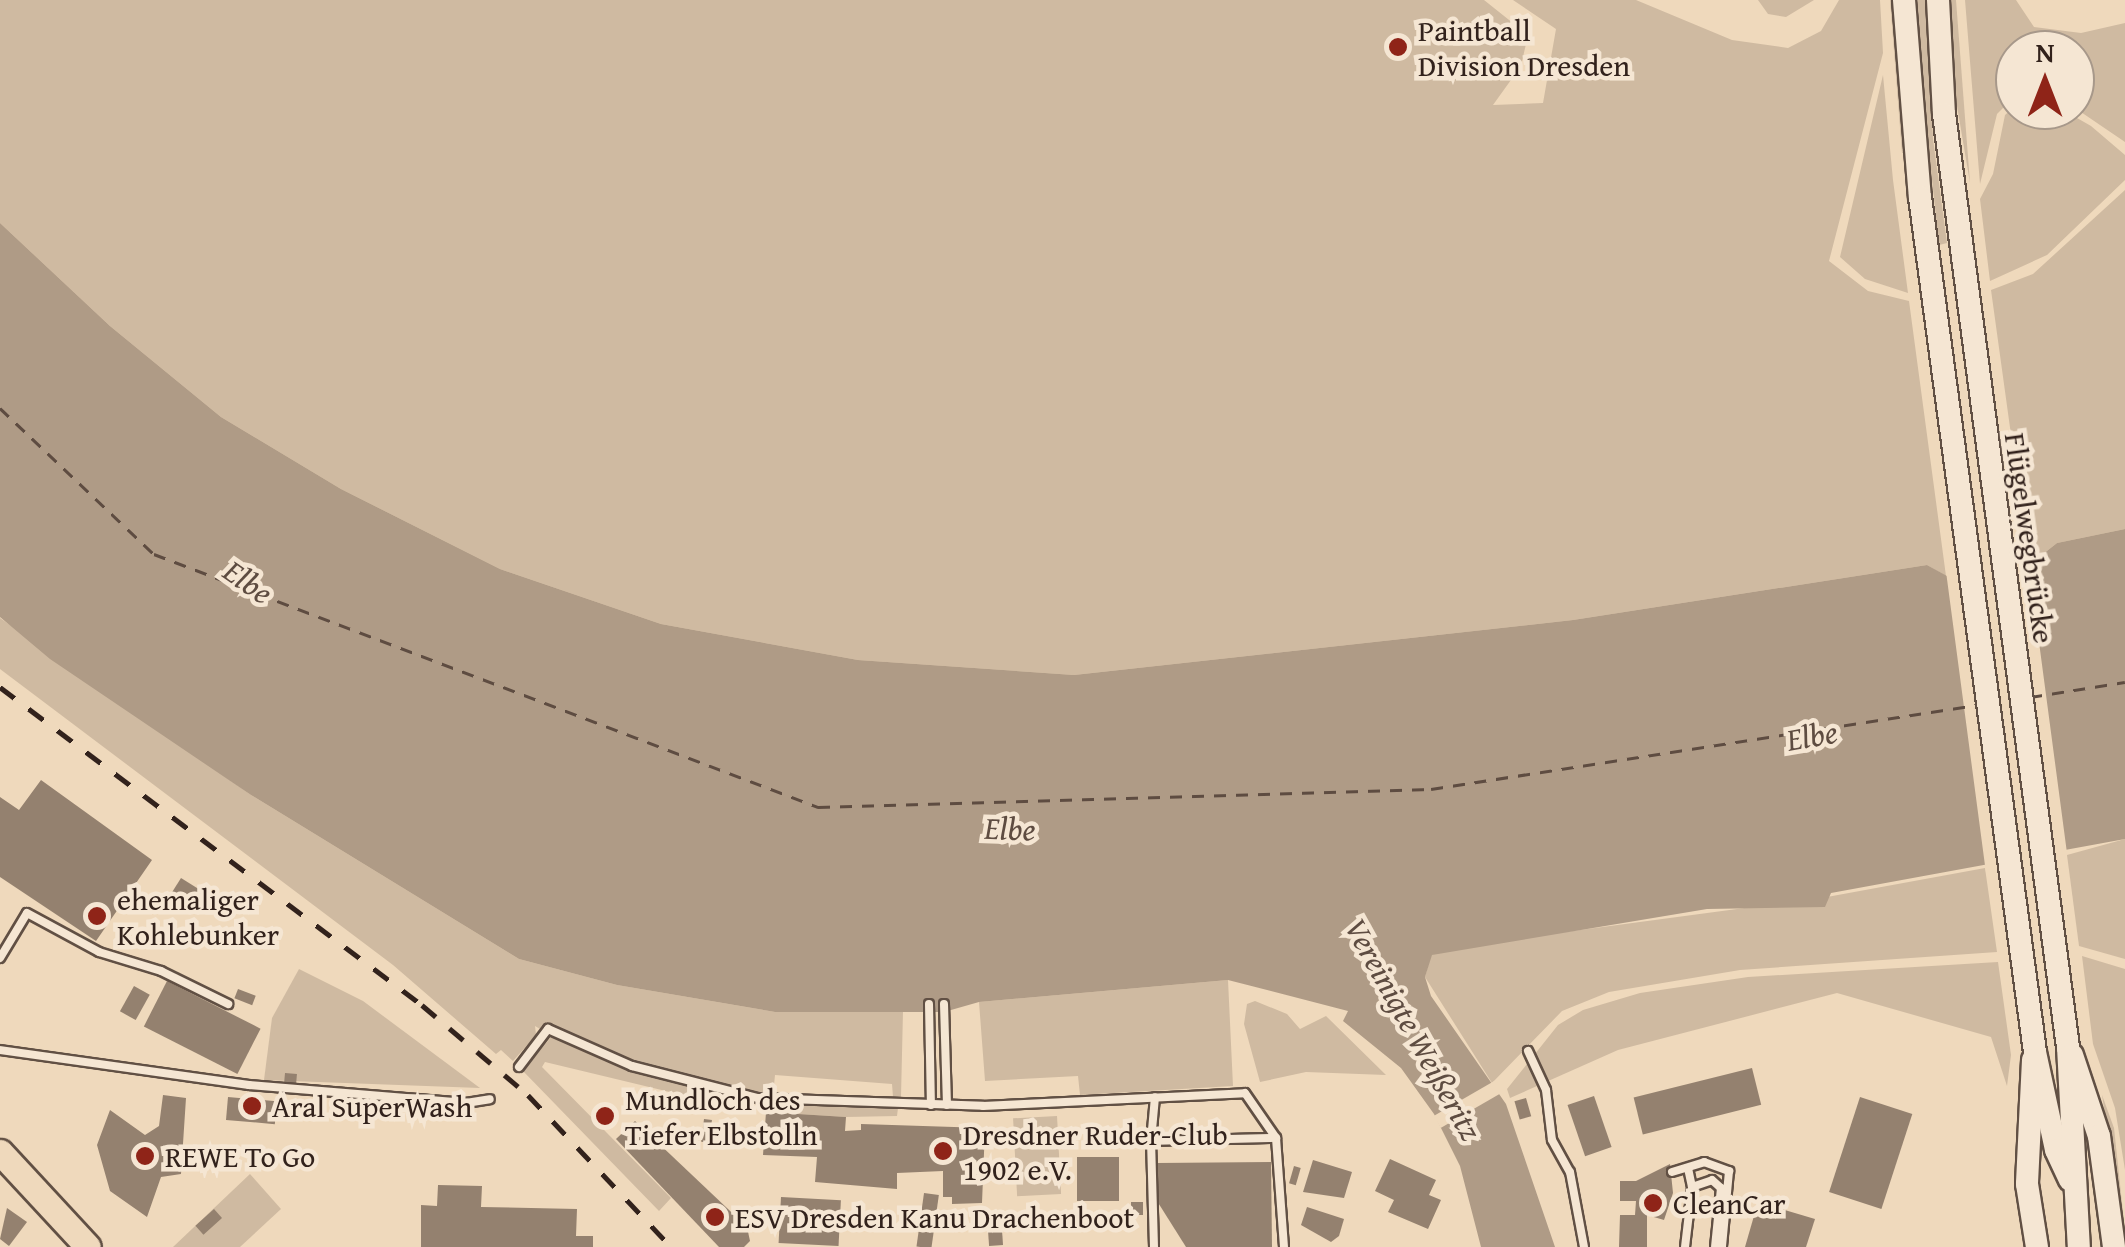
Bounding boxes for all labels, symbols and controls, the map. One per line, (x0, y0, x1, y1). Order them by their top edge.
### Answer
place label: Paintball Division Dresden (1418, 12, 1630, 82)
north arrow (1995, 30, 2095, 130)
text: N (2036, 31, 2054, 72)
marker: Paintball Division Dresden (1387, 36, 1409, 58)
street label: Flügelwegbrücke (1997, 430, 2063, 646)
water label: Elbe (216, 552, 280, 612)
water label: Elbe (1783, 713, 1841, 759)
water label: Elbe (984, 809, 1036, 849)
place label: ehemaliger Kohlebunker (117, 881, 279, 952)
marker: ehemaliger Kohlebunker (86, 905, 108, 927)
water label: Vereinigte Weißeritz (1336, 911, 1490, 1147)
place label: Mundloch des Tiefer Elbstolln (625, 1081, 818, 1152)
place label: Aral SuperWash (272, 1088, 472, 1124)
marker: Aral SuperWash (241, 1095, 263, 1117)
marker: Mundloch des Tiefer Elbstolln (594, 1105, 616, 1127)
place label: Dresdner Ruder-Club 1902 e.V. (963, 1116, 1228, 1186)
place label: REWE To Go (165, 1138, 315, 1174)
marker: Dresdner Ruder-Club 1902 e.V. (932, 1140, 954, 1162)
marker: REWE To Go (134, 1145, 156, 1167)
place label: CleanCar (1673, 1185, 1786, 1221)
marker: CleanCar (1642, 1192, 1664, 1214)
place label: ESV Dresden Kanu Drachenboot (735, 1199, 1134, 1235)
marker: ESV Dresden Kanu Drachenboot (704, 1206, 726, 1228)

